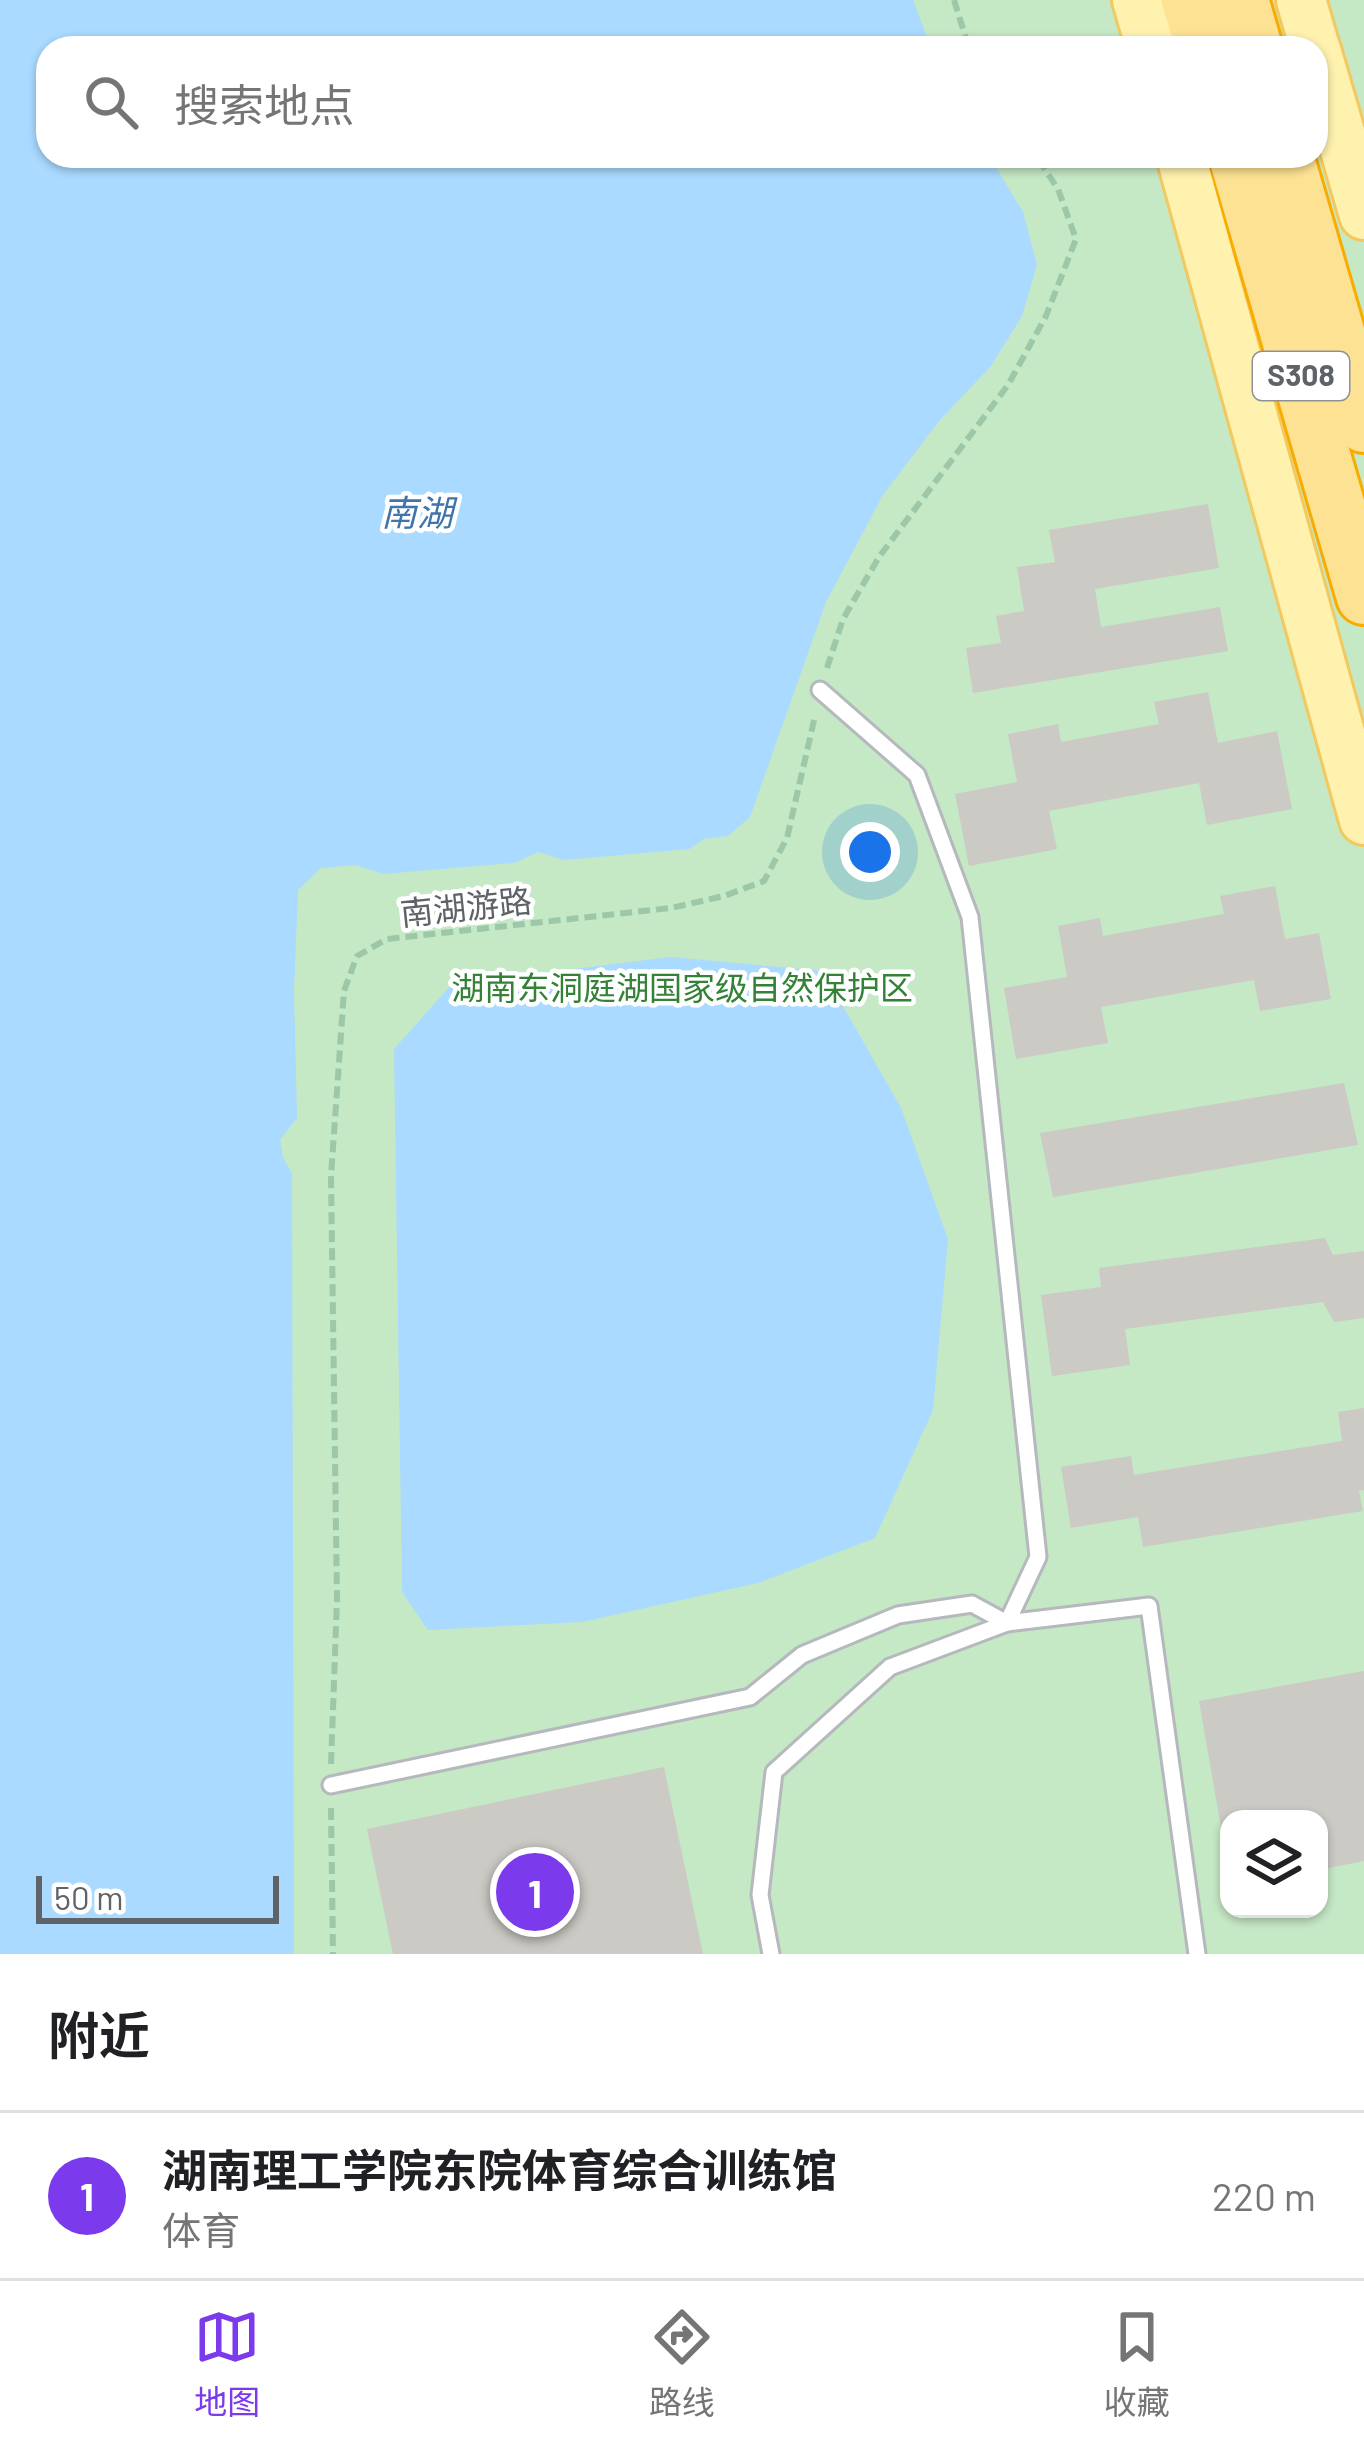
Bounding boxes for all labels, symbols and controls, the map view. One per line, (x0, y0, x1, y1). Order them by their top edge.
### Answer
search box (36, 36, 1328, 168)
icon: search (78, 69, 144, 135)
text: 搜索地点 (174, 77, 354, 131)
road number: S308 (1253, 352, 1349, 400)
water label: 南湖 (381, 490, 458, 533)
your location (840, 822, 900, 882)
street label: 南湖游路 (398, 879, 534, 933)
park label: 湖南东洞庭湖国家级自然保护区 (451, 967, 913, 1007)
map controls (1220, 1810, 1328, 1918)
button: layers (1220, 1810, 1328, 1918)
pin: 1 (496, 1847, 574, 1937)
scale bar (36, 1870, 279, 1923)
text: 50 m (54, 1877, 124, 1917)
text: 附近 (48, 2003, 150, 2064)
text: 湖南理工学院东院体育综合训练馆 (162, 2142, 837, 2196)
text: 1 (80, 2172, 94, 2219)
text: 220 m (1212, 2172, 1316, 2219)
text: 体育 (162, 2206, 240, 2253)
tab: 地图 (194, 2304, 260, 2424)
tab: 路线 (649, 2304, 715, 2424)
tab: 收藏 (1104, 2304, 1170, 2424)

